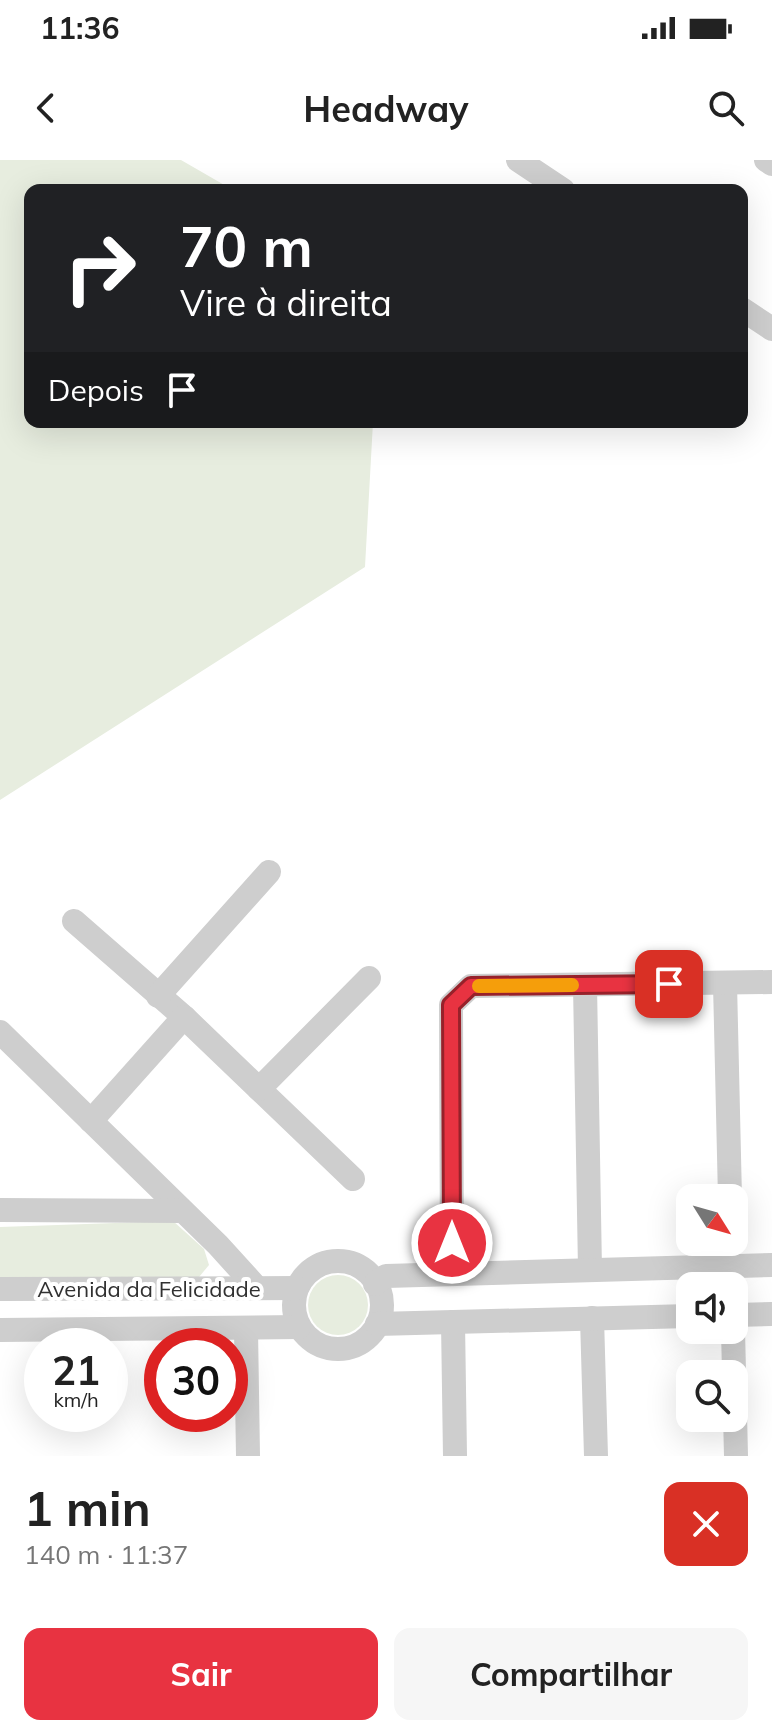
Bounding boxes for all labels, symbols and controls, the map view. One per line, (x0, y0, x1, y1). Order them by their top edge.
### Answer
text: 11:36 (40, 9, 119, 47)
icon: back (24, 86, 68, 130)
text: Headway (303, 86, 469, 131)
icon: search (704, 86, 748, 130)
text: 70 m (180, 211, 313, 281)
icon: right (48, 216, 152, 320)
text: Vire à direita (180, 280, 392, 325)
icon: arrive (160, 368, 204, 412)
text: Depois (48, 371, 144, 409)
pin (635, 950, 703, 1018)
icon: arrive (647, 962, 691, 1006)
north arrow (676, 1184, 748, 1256)
map controls (676, 1184, 748, 1432)
position arrow (410, 1201, 494, 1285)
button: sound (676, 1272, 748, 1344)
street label: Avenida da Felicidade (37, 1275, 261, 1303)
speed limit sign: 30 (144, 1328, 248, 1432)
text: 21 (52, 1345, 100, 1395)
button: search (676, 1360, 748, 1432)
text: km/h (53, 1387, 99, 1412)
text: 1 min (24, 1478, 151, 1538)
button: close (664, 1482, 748, 1566)
text: 140 m · 11:37 (24, 1538, 188, 1571)
button: Sair (24, 1628, 378, 1720)
button: Compartilhar (394, 1628, 748, 1720)

